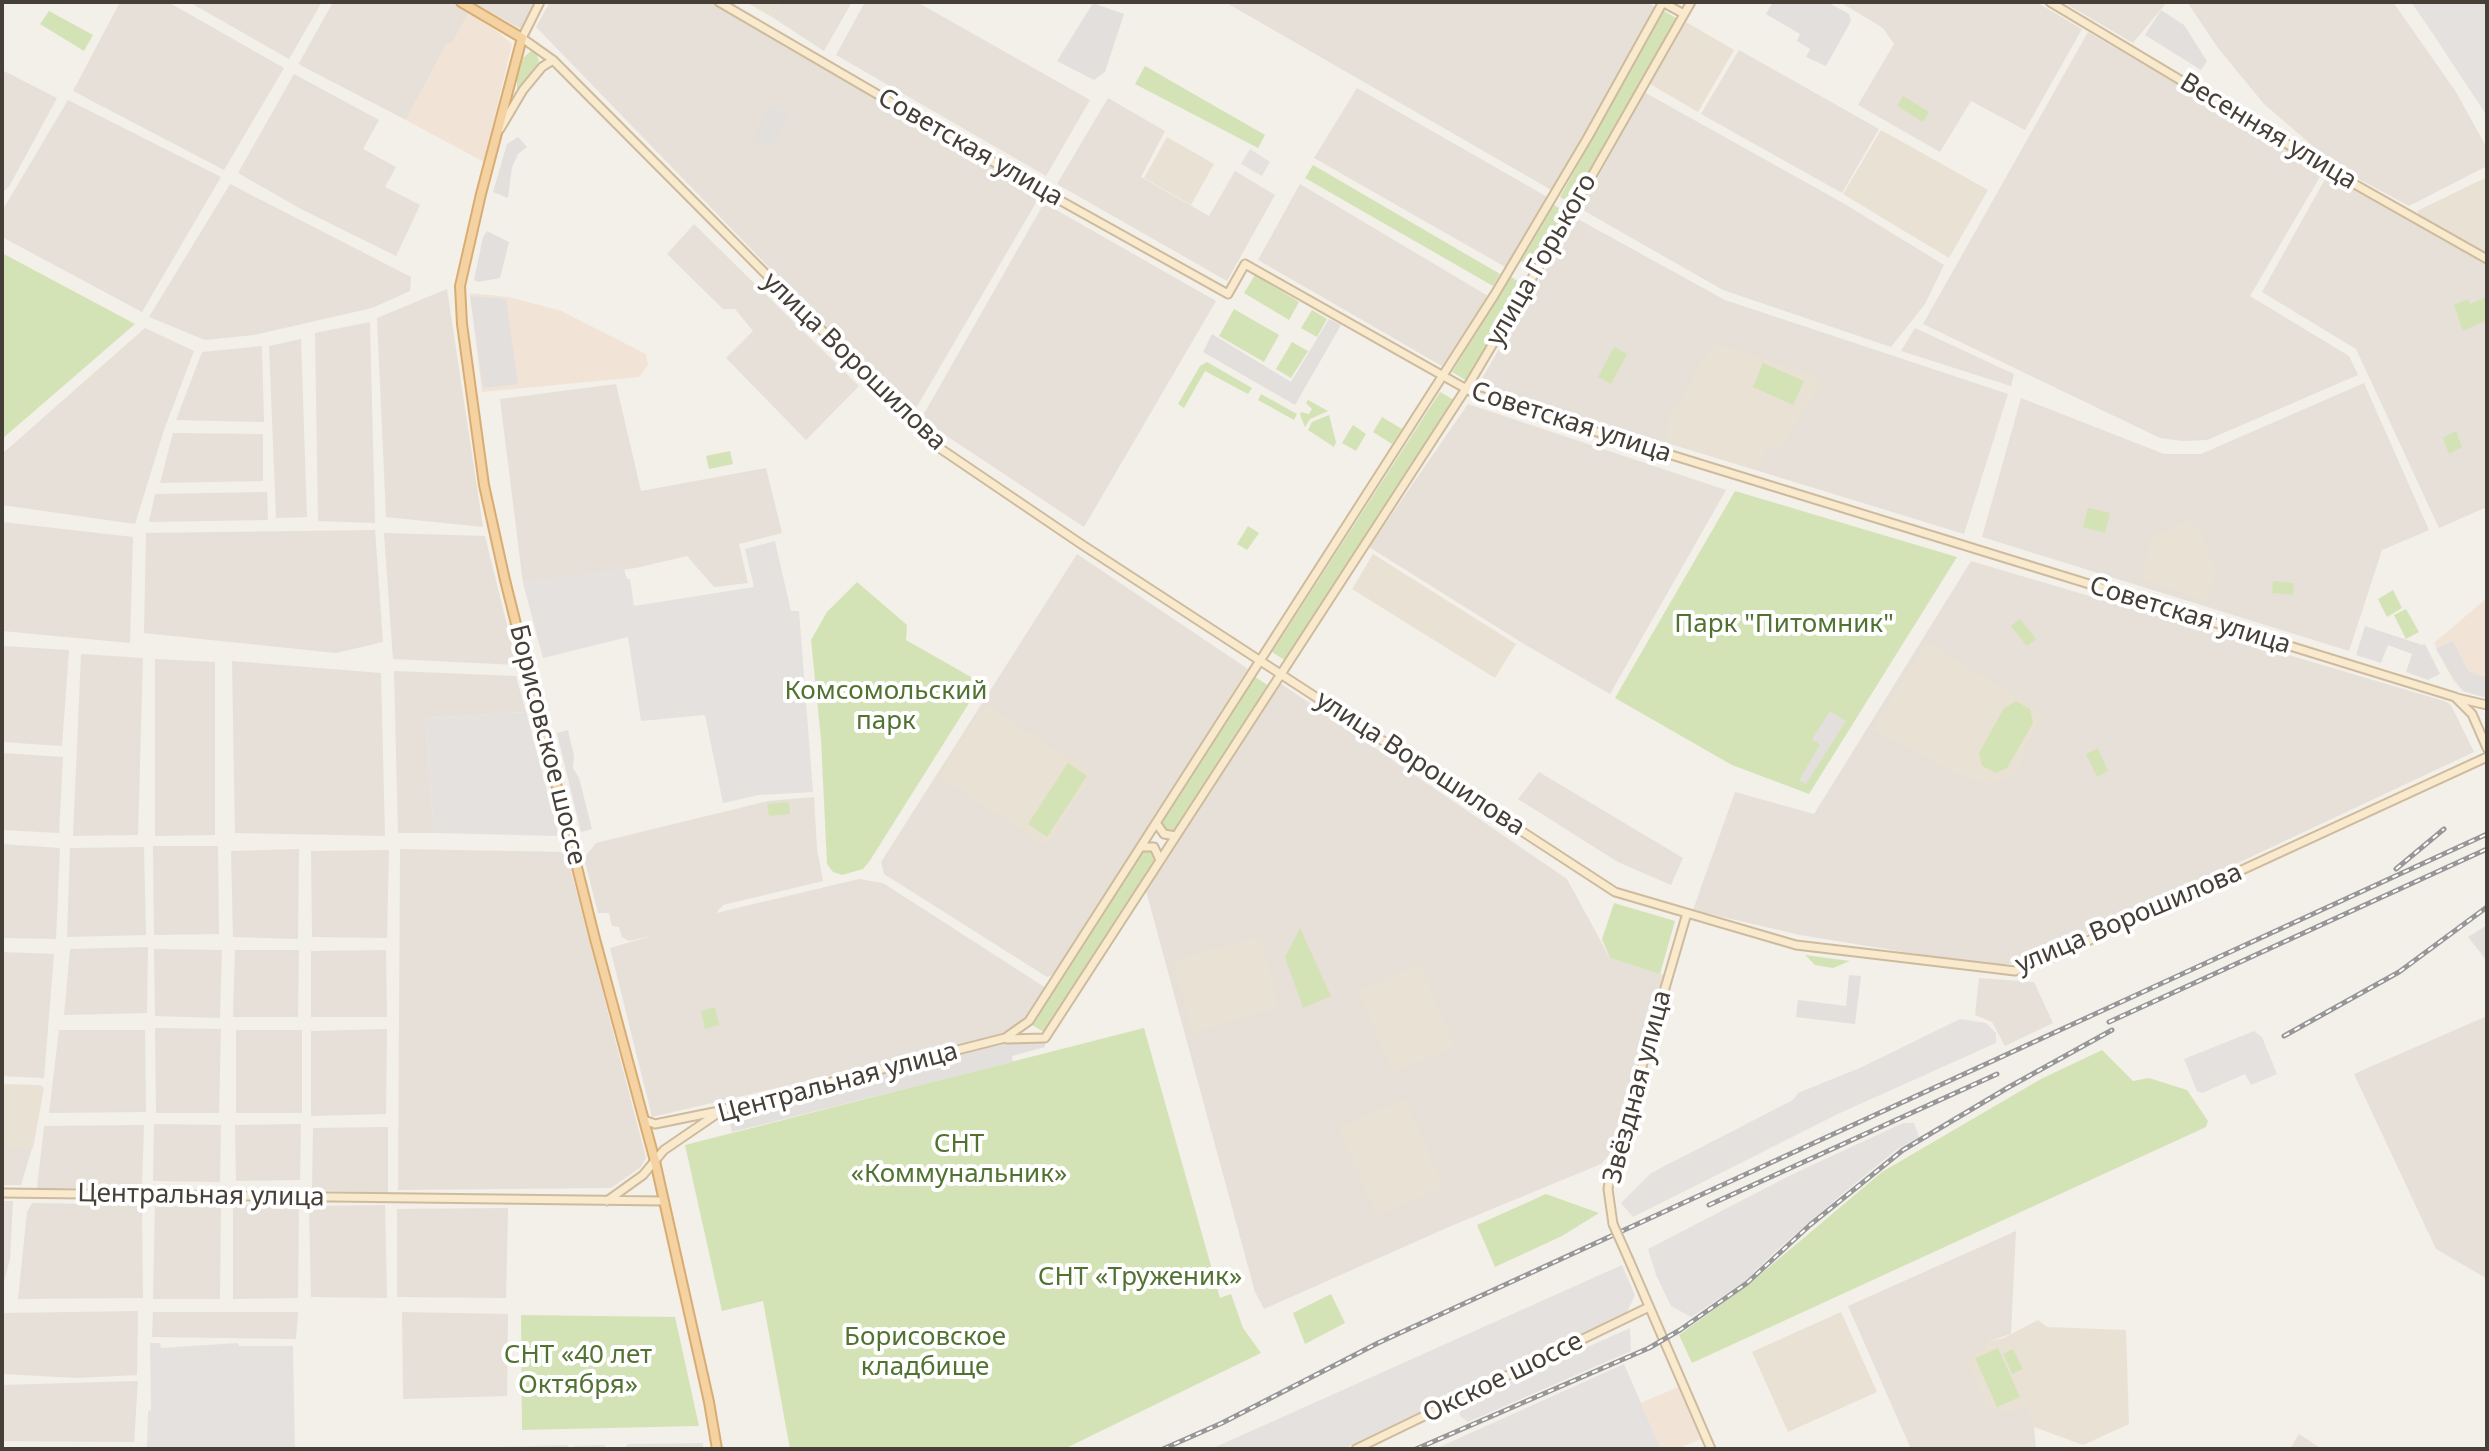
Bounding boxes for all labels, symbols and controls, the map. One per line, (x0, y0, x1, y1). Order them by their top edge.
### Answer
street label: Весенняя улица (2174, 67, 2362, 197)
street label: Советская улица (872, 82, 1068, 214)
street label: улица Горького (1480, 168, 1604, 352)
street label: улица Ворошилова (756, 266, 952, 458)
street label: Советская улица (1467, 376, 1675, 470)
street label: Советская улица (2086, 571, 2294, 661)
park label: Парк "Питомник" (1674, 609, 1894, 641)
street label: Борисовское шоссе (502, 621, 592, 869)
park label: Комсомольский парк (785, 676, 987, 738)
street label: улица Ворошилова (1309, 685, 1531, 843)
street label: улица Ворошилова (2011, 857, 2247, 981)
street label: Звёздная улица (1597, 987, 1679, 1187)
street label: Центральная улица (715, 1036, 961, 1130)
park label: СНТ «Коммунальник» (851, 1129, 1067, 1190)
street label: Центральная улица (77, 1178, 325, 1214)
park label: СНТ «Труженик» (1038, 1262, 1242, 1294)
park label: Борисовское кладбище (844, 1322, 1006, 1384)
street label: Окское шоссе (1418, 1326, 1588, 1430)
park label: СНТ «40 лет Октября» (504, 1340, 652, 1402)

